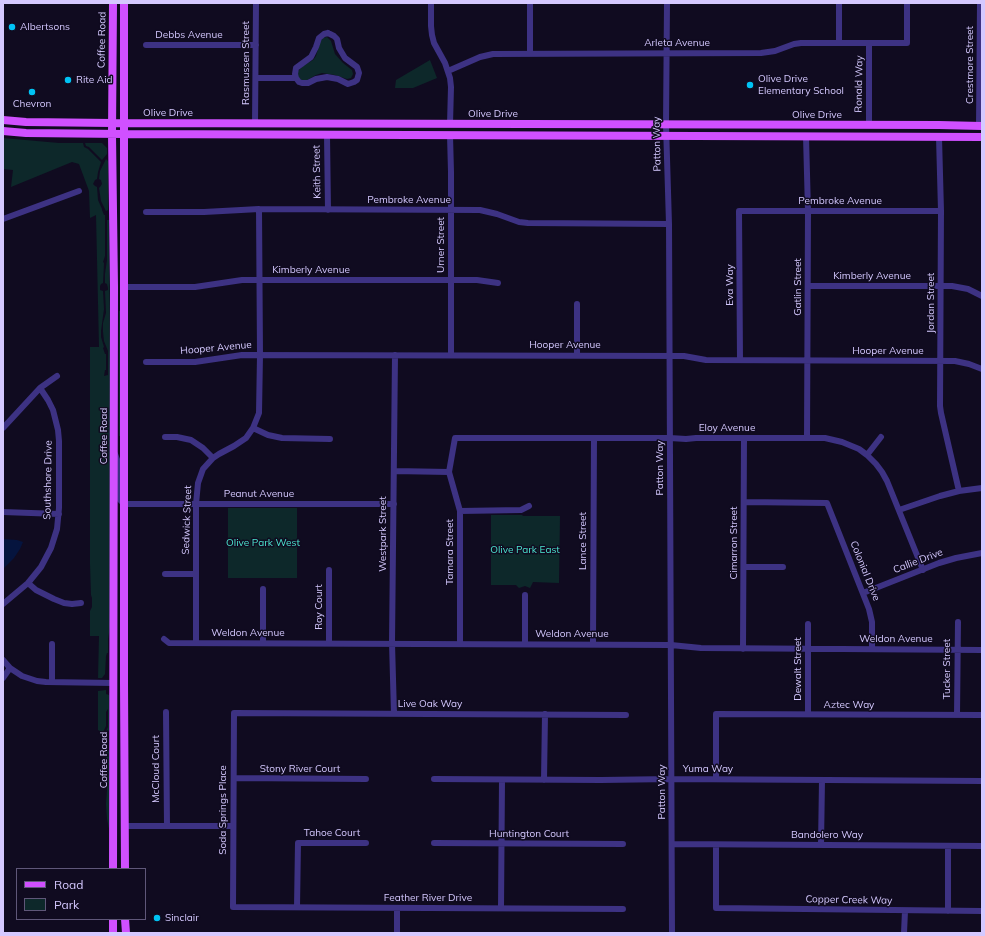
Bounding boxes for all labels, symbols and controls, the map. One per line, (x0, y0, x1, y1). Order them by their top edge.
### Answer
street label: Coffee Road (96, 12, 108, 68)
place label: Albertsons (20, 21, 70, 33)
street label: Rasmussen Street (240, 21, 252, 105)
marker: Albertsons (7, 22, 17, 32)
street label: Crestmore Street (964, 26, 976, 104)
street label: Debbs Avenue (155, 29, 223, 41)
street label: Arleta Avenue (644, 37, 710, 49)
street label: Ronald Way (853, 55, 865, 113)
place label: Olive Drive Elementary School (758, 73, 844, 96)
place label: Rite Aid (76, 74, 113, 86)
marker: Rite Aid (63, 75, 73, 85)
marker: Olive Drive Elementary School (745, 80, 755, 90)
marker: Chevron (27, 87, 37, 97)
place label: Chevron (13, 98, 51, 110)
street label: Olive Drive (143, 107, 193, 119)
street label: Olive Drive (468, 108, 518, 120)
street label: Olive Drive (792, 109, 842, 121)
street label: Patton Way (651, 116, 663, 172)
street label: Keith Street (311, 145, 323, 199)
street label: Pembroke Avenue (367, 194, 451, 206)
street label: Pembroke Avenue (798, 195, 882, 207)
street label: Urner Street (435, 217, 447, 273)
street label: Gatlin Street (792, 258, 804, 316)
street label: Kimberly Avenue (272, 264, 350, 276)
street label: Eva Way (724, 264, 736, 306)
street label: Kimberly Avenue (833, 270, 911, 282)
street label: Jordan Street (925, 273, 937, 333)
street label: Hooper Avenue (180, 339, 252, 357)
street label: Hooper Avenue (529, 339, 601, 351)
street label: Hooper Avenue (852, 345, 924, 357)
street label: Coffee Road (98, 408, 110, 464)
street label: Eloy Avenue (699, 422, 755, 434)
street label: Southshore Drive (41, 440, 55, 520)
street label: Patton Way (654, 440, 666, 496)
street label: Sedwick Street (180, 485, 194, 555)
street label: Peanut Avenue (224, 488, 294, 500)
street label: Westpark Street (377, 496, 389, 572)
street label: Cimarron Street (728, 506, 740, 580)
street label: Lance Street (577, 512, 589, 570)
street label: Tamara Street (444, 519, 456, 585)
park label: Olive Park West (226, 537, 300, 549)
street label: Colonial Drive (848, 539, 882, 603)
park label: Olive Park East (490, 544, 560, 556)
street label: Callie Drive (892, 546, 944, 576)
street label: Roy Court (313, 584, 325, 630)
street label: Weldon Avenue (211, 627, 285, 639)
street label: Weldon Avenue (535, 628, 609, 640)
street label: Weldon Avenue (859, 633, 933, 645)
street label: Dewalt Street (792, 637, 804, 701)
street label: Tucker Street (941, 639, 953, 699)
street label: Live Oak Way (398, 698, 462, 710)
street label: Aztec Way (824, 699, 874, 711)
street label: Coffee Road (98, 732, 110, 788)
street label: McCloud Court (150, 735, 162, 803)
street label: Stony River Court (260, 763, 340, 775)
street label: Yuma Way (683, 763, 733, 775)
street label: Patton Way (656, 764, 668, 820)
street label: Soda Springs Place (217, 765, 229, 855)
street label: Tahoe Court (304, 827, 360, 839)
street label: Huntington Court (489, 828, 569, 840)
street label: Bandolero Way (791, 829, 863, 841)
legend (16, 868, 146, 920)
text: Road (54, 877, 83, 892)
street label: Feather River Drive (384, 892, 472, 904)
street label: Copper Creek Way (806, 893, 892, 907)
text: Park (54, 897, 79, 912)
place label: Sinclair (165, 912, 199, 924)
marker: Sinclair (152, 913, 162, 923)

